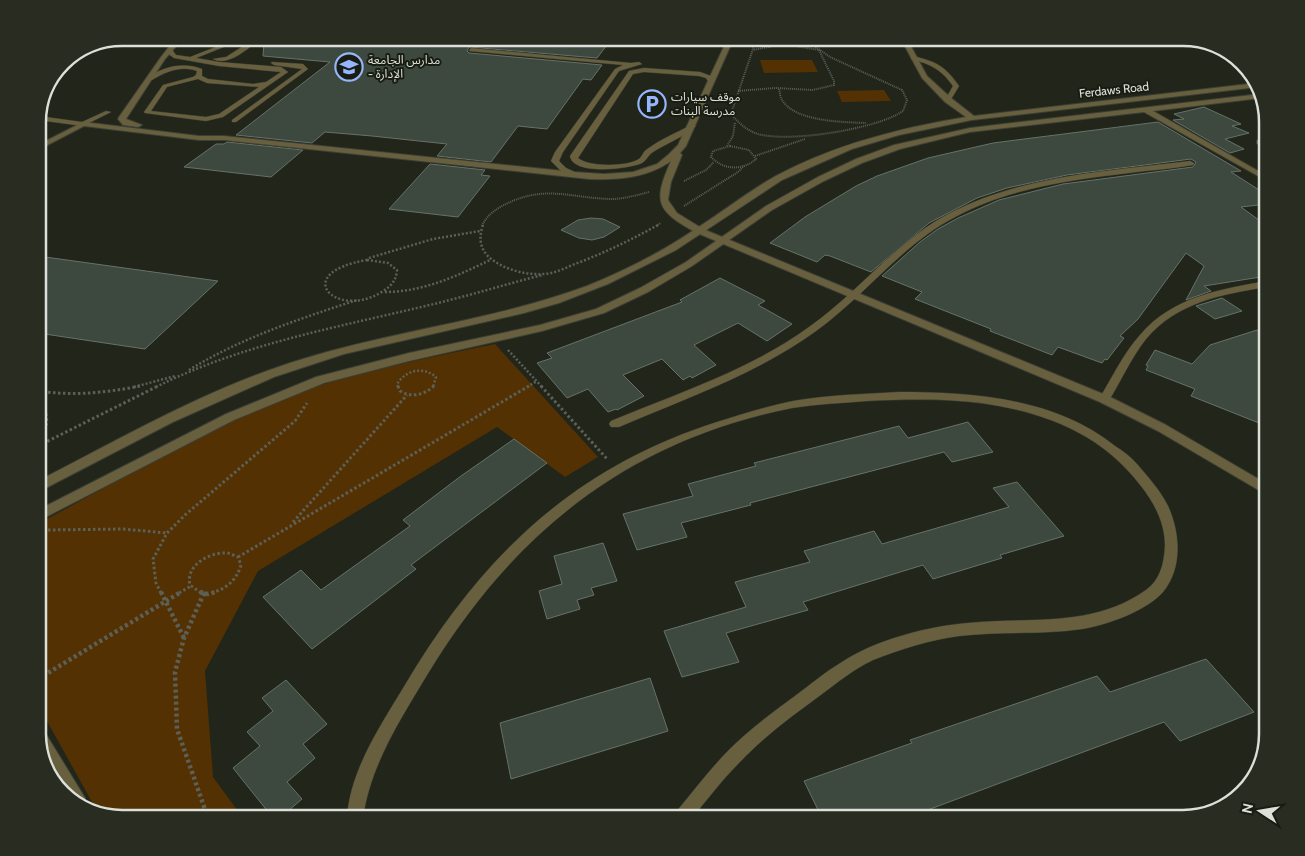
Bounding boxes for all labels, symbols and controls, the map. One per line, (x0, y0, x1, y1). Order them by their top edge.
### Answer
school or university icon: مدارس الجامعة - الإدارة (334, 52, 364, 82)
place label: مدارس الجامعة - الإدارة (368, 52, 440, 82)
street label: Ferdaws Road (1078, 78, 1150, 101)
parking icon: موقف سيارات مدرسة البنات (637, 89, 667, 119)
place label: موقف سيارات مدرسة البنات (671, 89, 740, 118)
north arrow (1235, 786, 1285, 836)
text: N (1237, 802, 1257, 815)

